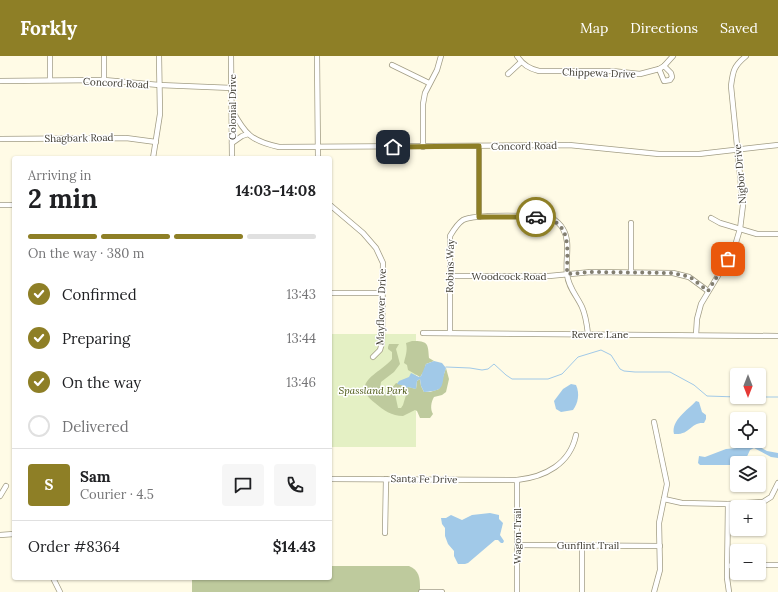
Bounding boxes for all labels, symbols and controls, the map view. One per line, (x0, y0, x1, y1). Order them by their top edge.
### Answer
text: Forkly (20, 16, 77, 40)
text: Map (580, 19, 608, 37)
text: Directions (630, 19, 698, 37)
text: Saved (720, 19, 758, 37)
street label: Chippewa Drive (562, 65, 637, 81)
street label: Colonial Drive (226, 74, 239, 140)
street label: Concord Road (83, 75, 149, 91)
pin (376, 130, 410, 164)
street label: Shagbark Road (44, 131, 114, 145)
icon: home (382, 136, 404, 158)
street label: Concord Road (491, 139, 557, 153)
street label: Nigbor Drive (731, 143, 749, 204)
text: Arriving in (28, 167, 91, 184)
text: 14:03–14:08 (235, 181, 316, 200)
text: 2 min (28, 182, 98, 215)
courier (516, 197, 556, 237)
icon: car (525, 206, 547, 228)
street label: Robins Way (443, 238, 457, 293)
pin (711, 242, 745, 276)
text: On the way · 380 m (28, 245, 144, 262)
icon: bag (717, 248, 739, 270)
street label: Mayflower Drive (373, 268, 389, 346)
street label: Woodcock Road (472, 270, 546, 283)
icon: check (28, 283, 50, 305)
text: Confirmed (62, 285, 137, 304)
text: 13:43 (286, 286, 316, 303)
icon: check (28, 327, 50, 349)
street label: Revere Lane (572, 328, 629, 341)
text: Preparing (62, 329, 130, 348)
text: 13:44 (287, 330, 316, 347)
north arrow (730, 368, 766, 404)
map controls (730, 368, 766, 580)
icon: check (28, 371, 50, 393)
text: On the way (62, 373, 141, 392)
text: 13:46 (286, 374, 316, 391)
park label: Spassland Park (339, 384, 407, 397)
button: locate (730, 412, 766, 448)
text: Delivered (62, 417, 129, 436)
button: layers (730, 456, 766, 492)
button: chat (222, 464, 264, 506)
button: phone (274, 464, 316, 506)
text: Sam (80, 467, 111, 486)
street label: Santa Fe Drive (390, 472, 458, 486)
text: S (45, 475, 53, 494)
text: Courier · 4.5 (80, 486, 154, 503)
button: + (730, 500, 766, 536)
street label: Wagon Trail (511, 508, 524, 564)
text: Order #8364 (28, 537, 120, 556)
text: $14.43 (273, 537, 316, 556)
street label: Gunflint Trail (557, 539, 620, 552)
button: − (730, 544, 766, 580)

